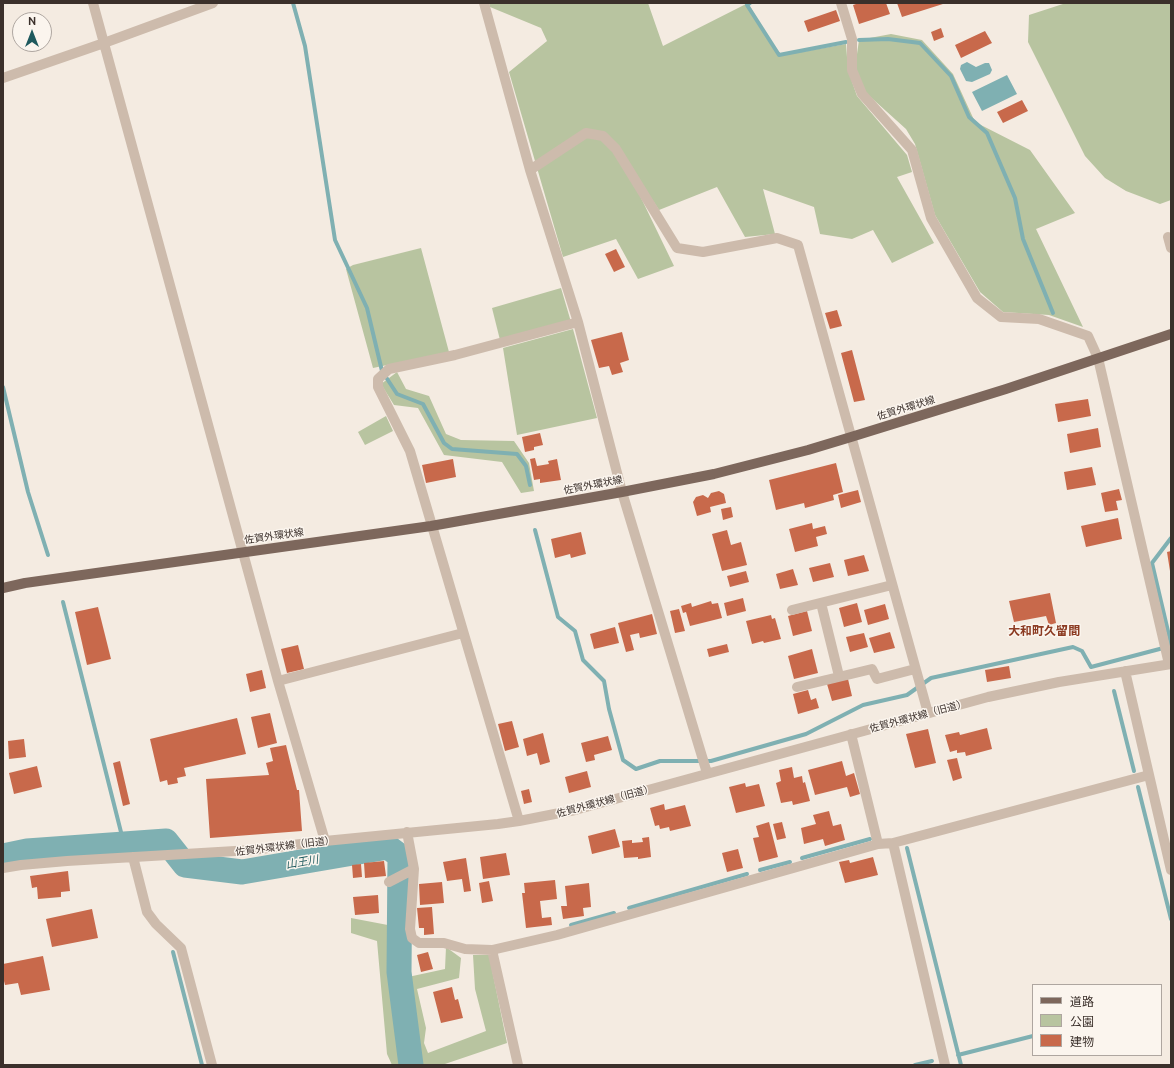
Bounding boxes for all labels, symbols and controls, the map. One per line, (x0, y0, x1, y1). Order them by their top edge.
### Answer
north arrow (12, 12, 52, 52)
text: N (28, 15, 36, 27)
street label: 佐賀外環状線 (876, 393, 936, 423)
street label: 佐賀外環状線 (562, 473, 624, 497)
street label: 佐賀外環状線 (243, 526, 305, 546)
district label: 大和町久留間 (1008, 624, 1080, 638)
street label: 佐賀外環状線（旧道） (868, 697, 968, 735)
street label: 佐賀外環状線（旧道） (555, 782, 655, 820)
street label: 佐賀外環状線（旧道） (235, 834, 335, 858)
water label: 山王川 (285, 853, 319, 871)
legend (1032, 984, 1162, 1056)
text: 道路 (1070, 995, 1094, 1008)
text: 公園 (1070, 1015, 1094, 1028)
text: 建物 (1070, 1035, 1094, 1048)

